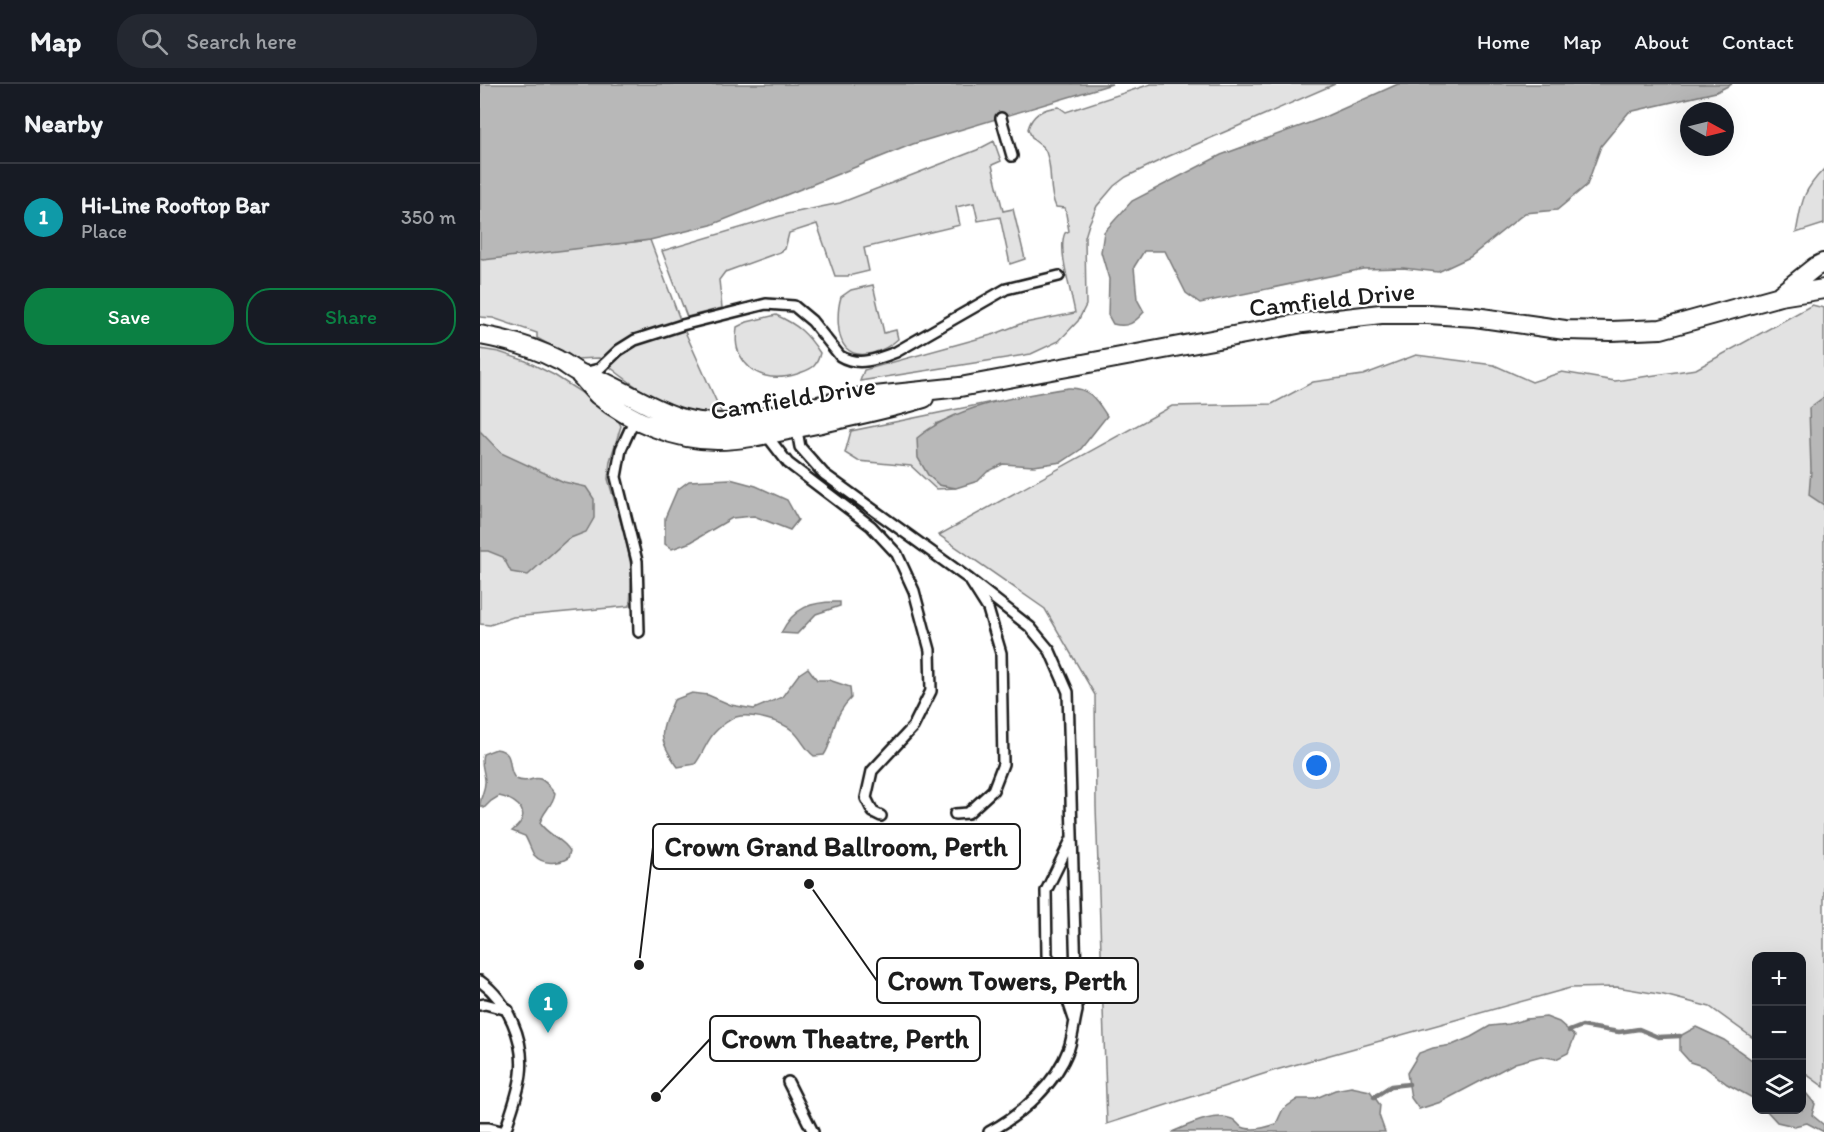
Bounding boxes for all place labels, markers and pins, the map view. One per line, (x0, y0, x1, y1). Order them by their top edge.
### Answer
callout: Crown Grand Ballroom, Perth (653, 824, 1020, 869)
callout: Crown Towers, Perth (877, 958, 1138, 1003)
pin: 1 (528, 984, 568, 1033)
callout: Crown Theatre, Perth (710, 1016, 980, 1061)

